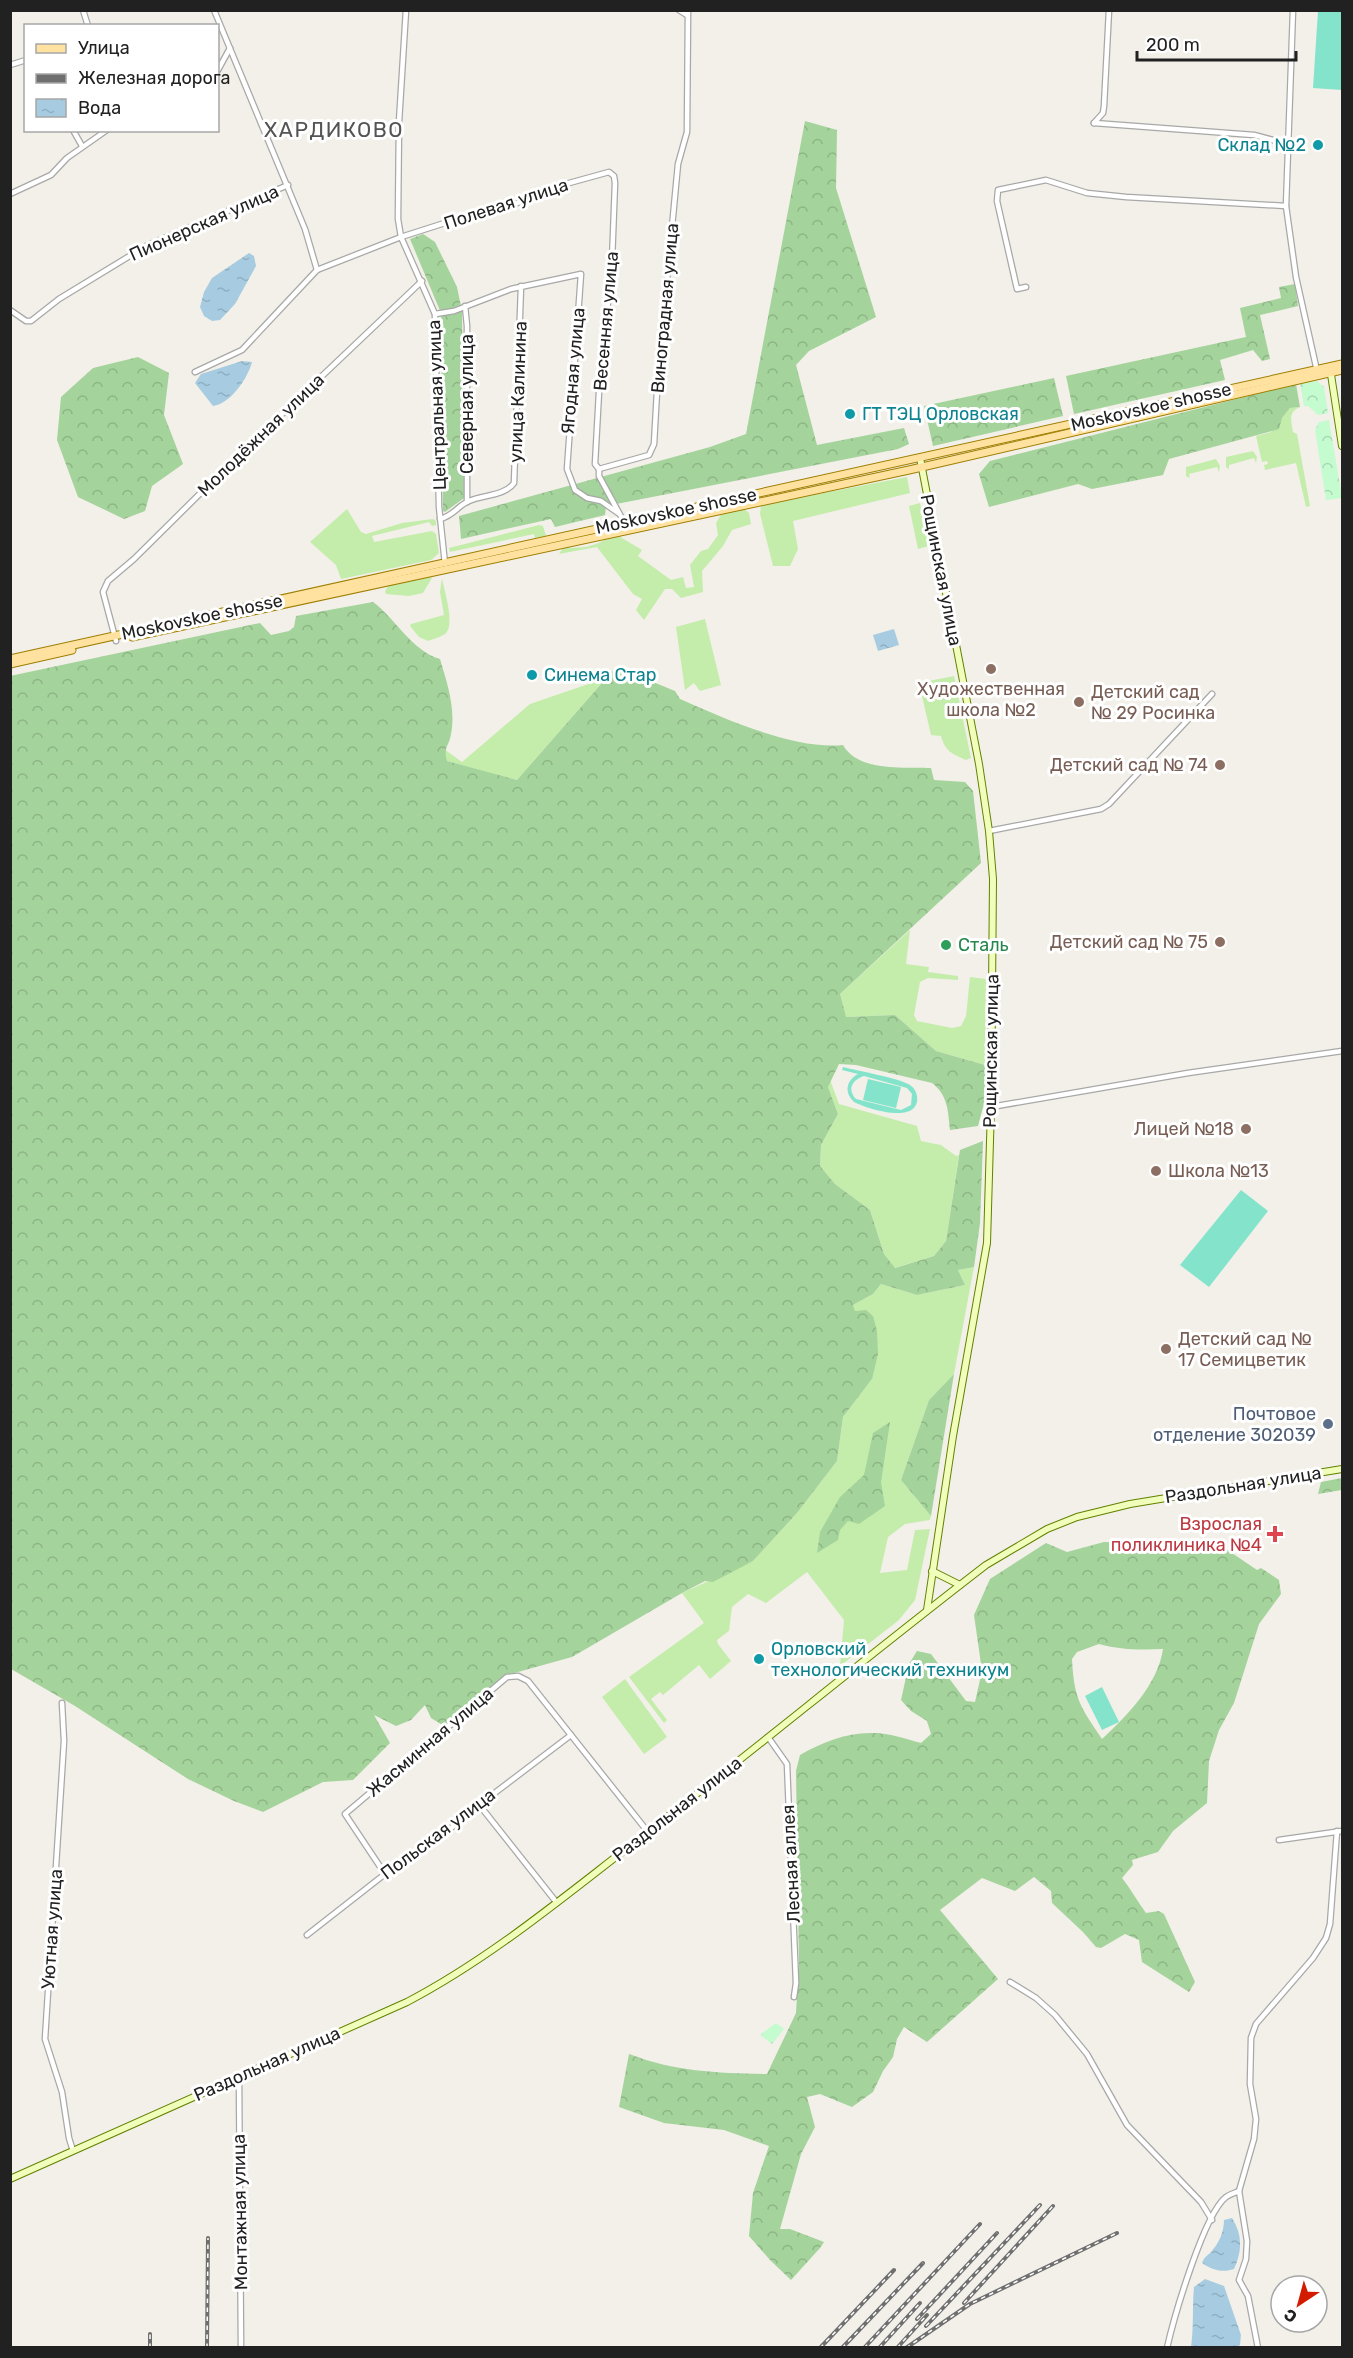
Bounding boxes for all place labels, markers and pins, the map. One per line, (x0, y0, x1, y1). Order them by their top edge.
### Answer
place label: Склад №2 (1217, 134, 1306, 156)
marker: Склад №2 (1311, 138, 1325, 152)
place label: ГТ ТЭЦ Орловская (862, 403, 1019, 425)
marker: ГТ ТЭЦ Орловская (843, 407, 857, 421)
marker: Художественная школа №2 (984, 662, 998, 676)
place label: Синема Стар (544, 664, 656, 686)
marker: Синема Стар (525, 668, 539, 682)
place label: Художественная школа №2 (917, 678, 1065, 721)
place label: Детский сад № 29 Росинка (1091, 681, 1215, 724)
marker: Детский сад № 29 Росинка (1072, 695, 1086, 709)
place label: Детский сад № 74 (1050, 754, 1208, 776)
marker: Детский сад № 74 (1213, 758, 1227, 772)
place label: Детский сад № 75 (1050, 931, 1208, 953)
place label: Сталь (958, 934, 1009, 956)
marker: Детский сад № 75 (1213, 935, 1227, 949)
marker: Сталь (939, 938, 953, 952)
place label: Лицей №18 (1134, 1118, 1234, 1140)
marker: Лицей №18 (1239, 1122, 1253, 1136)
place label: Школа №13 (1168, 1160, 1269, 1182)
marker: Школа №13 (1149, 1164, 1163, 1178)
place label: Детский сад № 17 Семицветик (1178, 1328, 1312, 1371)
marker: Детский сад № 17 Семицветик (1159, 1342, 1173, 1356)
place label: Почтовое отделение 302039 (1153, 1403, 1316, 1446)
marker: Почтовое отделение 302039 (1321, 1417, 1335, 1431)
place label: Взрослая поликлиника №4 (1111, 1513, 1262, 1556)
marker: Взрослая поликлиника №4 (1266, 1525, 1284, 1543)
place label: Орловский технологический техникум (771, 1638, 1009, 1681)
marker: Орловский технологический техникум (752, 1652, 766, 1666)

